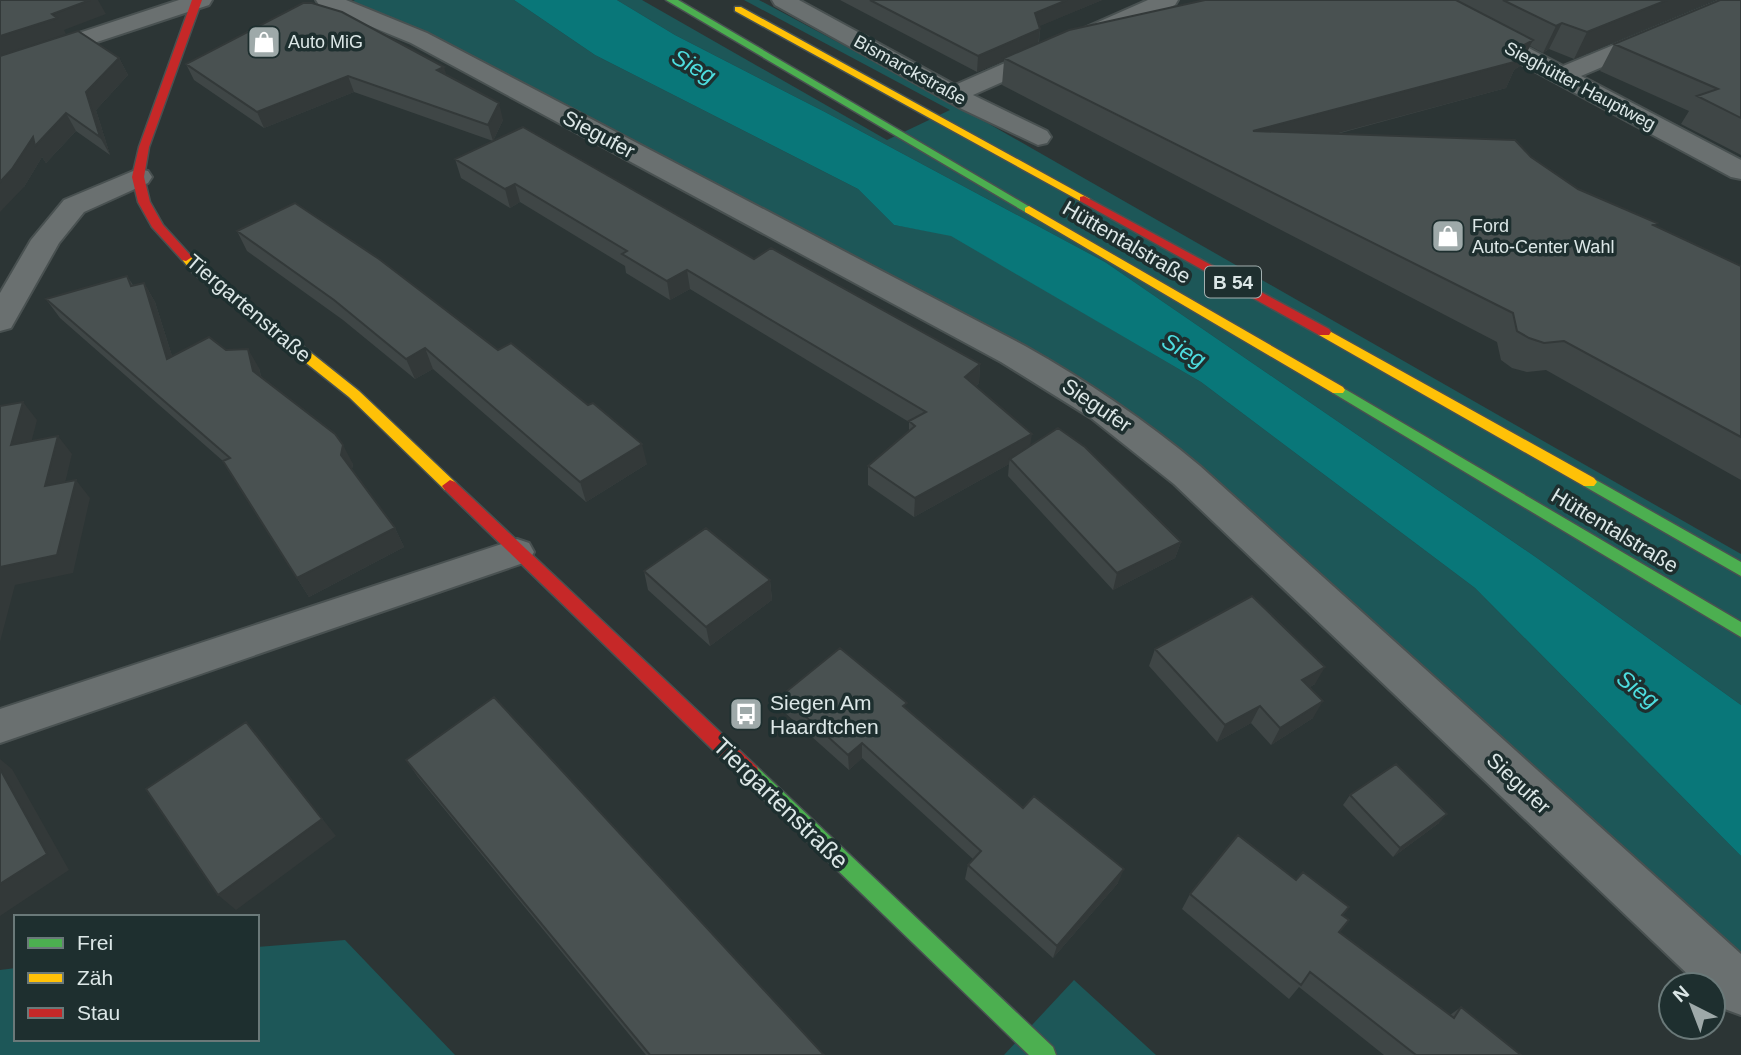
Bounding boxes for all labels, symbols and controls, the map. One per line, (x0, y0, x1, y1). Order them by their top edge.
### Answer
shop icon: Auto MiG (245, 23, 283, 61)
street label: Bismarckstraße (850, 31, 970, 109)
place label: Auto MiG (288, 32, 363, 52)
street label: Sieghütter Hauptweg (1501, 38, 1659, 134)
water label: Sieg (668, 43, 721, 89)
street label: Siegufer (559, 105, 639, 163)
street label: Hüttentalstraße (1059, 196, 1195, 288)
place label: Ford Auto-Center Wahl (1472, 216, 1614, 257)
shop icon: Ford Auto-Center Wahl (1429, 217, 1467, 255)
street label: Tiergartenstraße (182, 250, 316, 366)
road number: B 54 (1205, 266, 1261, 298)
water label: Sieg (1158, 327, 1211, 373)
street label: Siegufer (1058, 374, 1136, 436)
street label: Hüttentalstraße (1548, 483, 1682, 577)
water label: Sieg (1612, 665, 1664, 714)
place label: Siegen Am Haardtchen (770, 691, 879, 738)
bus stop icon: Siegen Am Haardtchen (727, 695, 765, 733)
street label: Tiergartenstraße (708, 732, 854, 874)
street label: Siegufer (1483, 748, 1555, 818)
legend (14, 915, 259, 1041)
text: Frei (77, 931, 113, 954)
text: Zäh (77, 966, 113, 989)
north arrow (1657, 971, 1727, 1041)
text: N (1669, 981, 1693, 1006)
text: Stau (77, 1001, 120, 1024)

